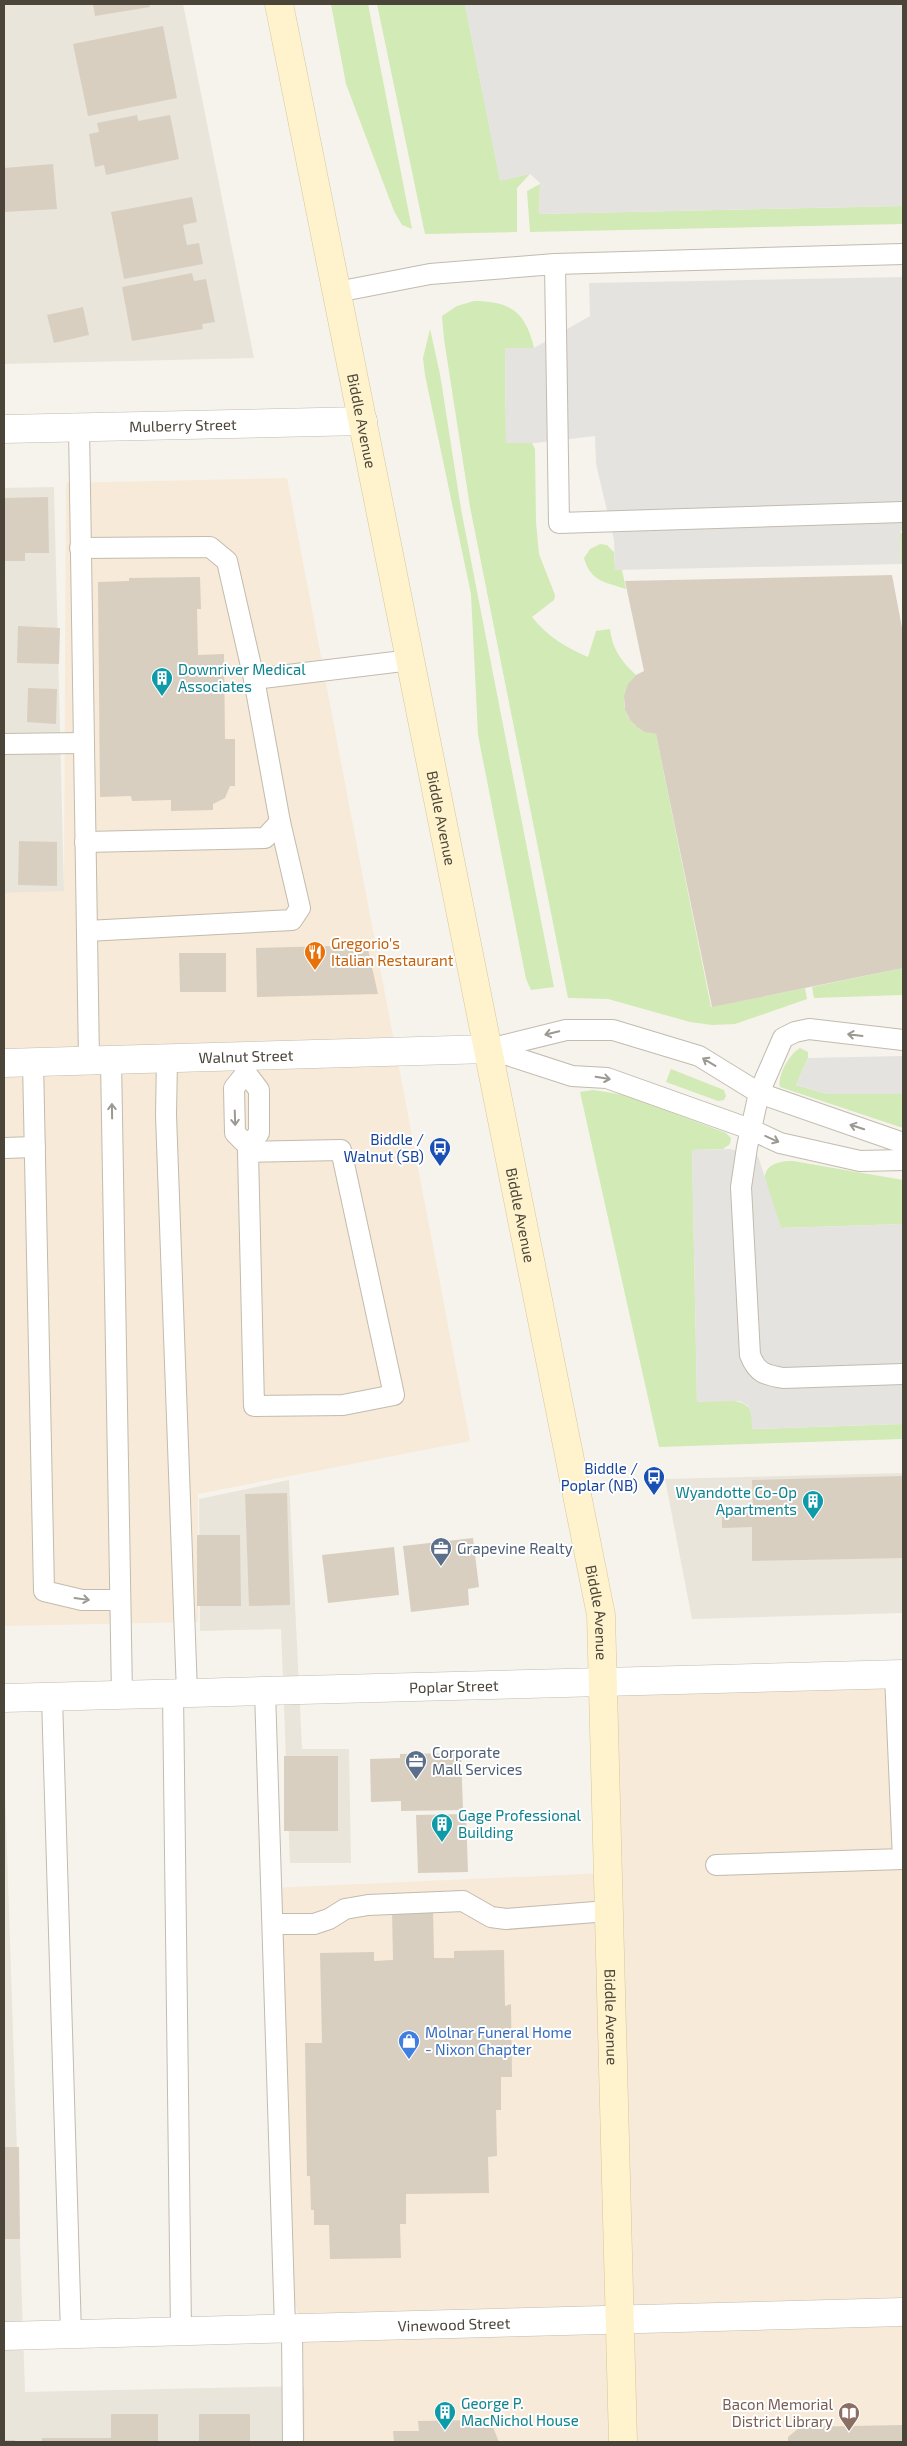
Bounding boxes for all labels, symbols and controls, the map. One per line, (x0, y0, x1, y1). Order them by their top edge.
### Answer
street label: Biddle Avenue (344, 372, 381, 470)
street label: Mulberry Street (129, 415, 237, 435)
place label: Downriver Medical Associates (178, 660, 306, 695)
building icon: Downriver Medical Associates (150, 666, 174, 697)
street label: Biddle Avenue (423, 769, 460, 867)
place label: Gregorio's Italian Restaurant (331, 934, 454, 969)
restaurant icon: Gregorio's Italian Restaurant (303, 940, 327, 971)
one-way arrow (545, 1029, 561, 1038)
one-way arrow (847, 1030, 863, 1040)
street label: Walnut Street (198, 1046, 294, 1066)
one-way arrow (702, 1057, 716, 1067)
one-way arrow (595, 1074, 611, 1084)
one-way arrow (107, 1103, 117, 1120)
one-way arrow (230, 1110, 240, 1126)
one-way arrow (849, 1122, 865, 1132)
place label: Biddle / Walnut (SB) (344, 1130, 424, 1165)
one-way arrow (764, 1135, 779, 1144)
bus stop icon: Biddle / Walnut (SB) (428, 1136, 452, 1167)
street label: Biddle Avenue (503, 1166, 539, 1264)
place label: Biddle / Poplar (NB) (561, 1459, 638, 1494)
bus stop icon: Biddle / Poplar (NB) (642, 1465, 666, 1496)
place label: Wyandotte Co-Op Apartments (676, 1483, 797, 1518)
building icon: Wyandotte Co-Op Apartments (801, 1489, 825, 1520)
office icon: Grapevine Realty (429, 1536, 453, 1567)
place label: Grapevine Realty (457, 1539, 573, 1557)
street label: Biddle Avenue (582, 1563, 611, 1660)
one-way arrow (73, 1594, 89, 1604)
street label: Poplar Street (409, 1676, 499, 1696)
place label: Corporate Mall Services (432, 1743, 522, 1778)
office icon: Corporate Mall Services (404, 1749, 428, 1780)
place label: Gage Professional Building (458, 1806, 582, 1841)
building icon: Gage Professional Building (430, 1812, 454, 1843)
street label: Biddle Avenue (601, 1969, 622, 2065)
place label: Molnar Funeral Home - Nixon Chapter (425, 2023, 572, 2058)
shop icon: Molnar Funeral Home - Nixon Chapter (397, 2029, 421, 2060)
street label: Vinewood Street (397, 2313, 511, 2334)
place label: George P. MacNichol House (461, 2394, 579, 2429)
place label: Bacon Memorial District Library (722, 2395, 834, 2430)
building icon: George P. MacNichol House (433, 2400, 457, 2431)
library icon: Bacon Memorial District Library (837, 2401, 861, 2432)

